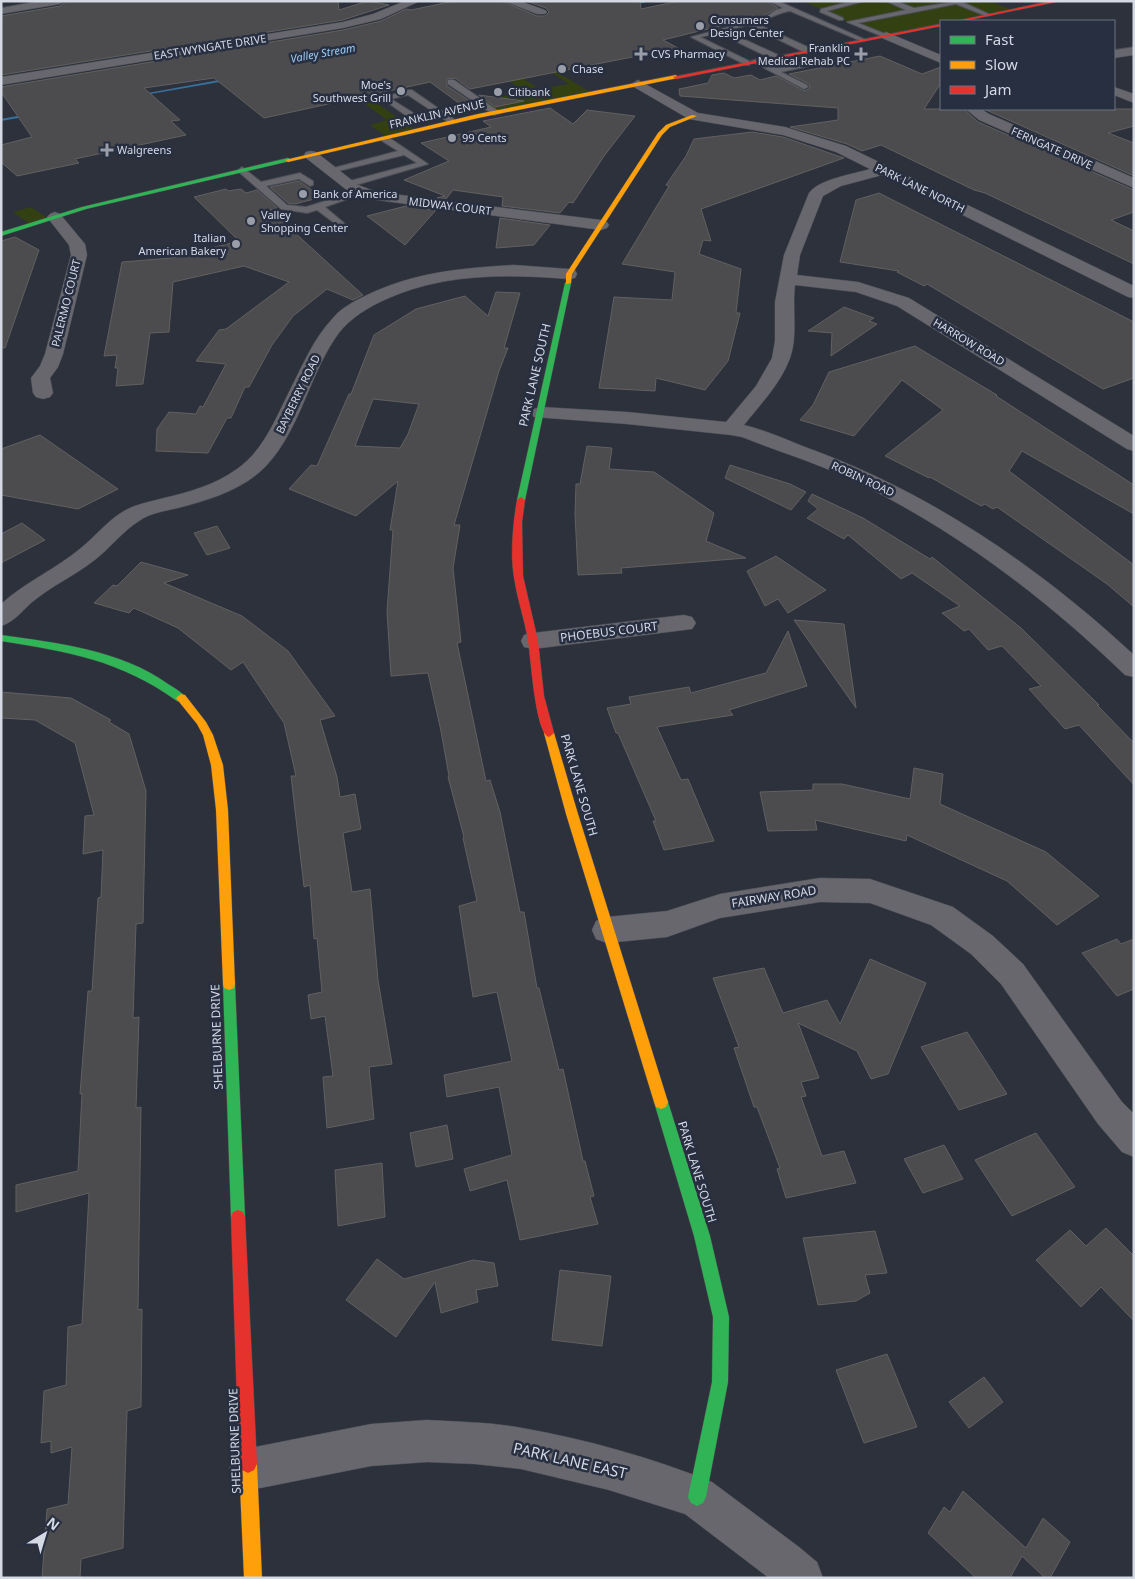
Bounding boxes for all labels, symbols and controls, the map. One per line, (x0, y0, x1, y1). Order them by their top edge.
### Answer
place label: Consumers Design Center (710, 12, 784, 40)
marker: Consumers Design Center (694, 20, 706, 32)
legend (940, 20, 1115, 110)
text: Fast (985, 29, 1014, 49)
street label: EAST WYNGATE DRIVE (153, 30, 267, 63)
water label: Valley Stream (289, 39, 357, 66)
place label: Franklin Medical Rehab PC (758, 40, 850, 68)
place label: CVS Pharmacy (651, 46, 725, 61)
marker: Franklin Medical Rehab PC (854, 47, 868, 61)
marker: CVS Pharmacy (635, 48, 647, 60)
text: Slow (985, 54, 1018, 74)
place label: Chase (572, 61, 603, 76)
marker: Chase (556, 63, 568, 75)
place label: Moe's Southwest Grill (313, 77, 391, 105)
text: Jam (983, 79, 1012, 99)
place label: Citibank (508, 84, 550, 99)
marker: Moe's Southwest Grill (395, 85, 407, 97)
marker: Citibank (492, 86, 504, 98)
street label: FRANKLIN AVENUE (388, 95, 486, 132)
street label: FERNGATE DRIVE (1009, 123, 1095, 172)
place label: 99 Cents (462, 130, 507, 145)
marker: 99 Cents (446, 132, 458, 144)
place label: Walgreens (117, 142, 172, 157)
marker: Walgreens (101, 144, 113, 156)
street label: PARK LANE NORTH (873, 159, 967, 216)
place label: Bank of America (313, 186, 398, 201)
marker: Bank of America (297, 188, 309, 200)
street label: MIDWAY COURT (408, 193, 492, 218)
place label: Valley Shopping Center (261, 207, 348, 235)
marker: Valley Shopping Center (245, 215, 257, 227)
place label: Italian American Bakery (138, 230, 226, 258)
marker: Italian American Bakery (230, 238, 242, 250)
street label: PALERMO COURT (47, 258, 84, 348)
street label: HARROW ROAD (931, 314, 1008, 369)
street label: PARK LANE SOUTH (514, 322, 555, 428)
street label: BAYBERRY ROAD (272, 352, 323, 436)
street label: ROBIN ROAD (829, 457, 897, 500)
street label: PHOEBUS COURT (559, 617, 659, 646)
street label: PARK LANE SOUTH (557, 732, 602, 838)
street label: FAIRWAY ROAD (730, 881, 818, 912)
street label: SHELBURNE DRIVE (206, 984, 227, 1090)
street label: PARK LANE SOUTH (674, 1119, 721, 1225)
street label: SHELBURNE DRIVE (224, 1388, 245, 1494)
street label: PARK LANE EAST (511, 1437, 630, 1483)
north arrow (20, 1509, 70, 1559)
text: N (43, 1512, 64, 1534)

